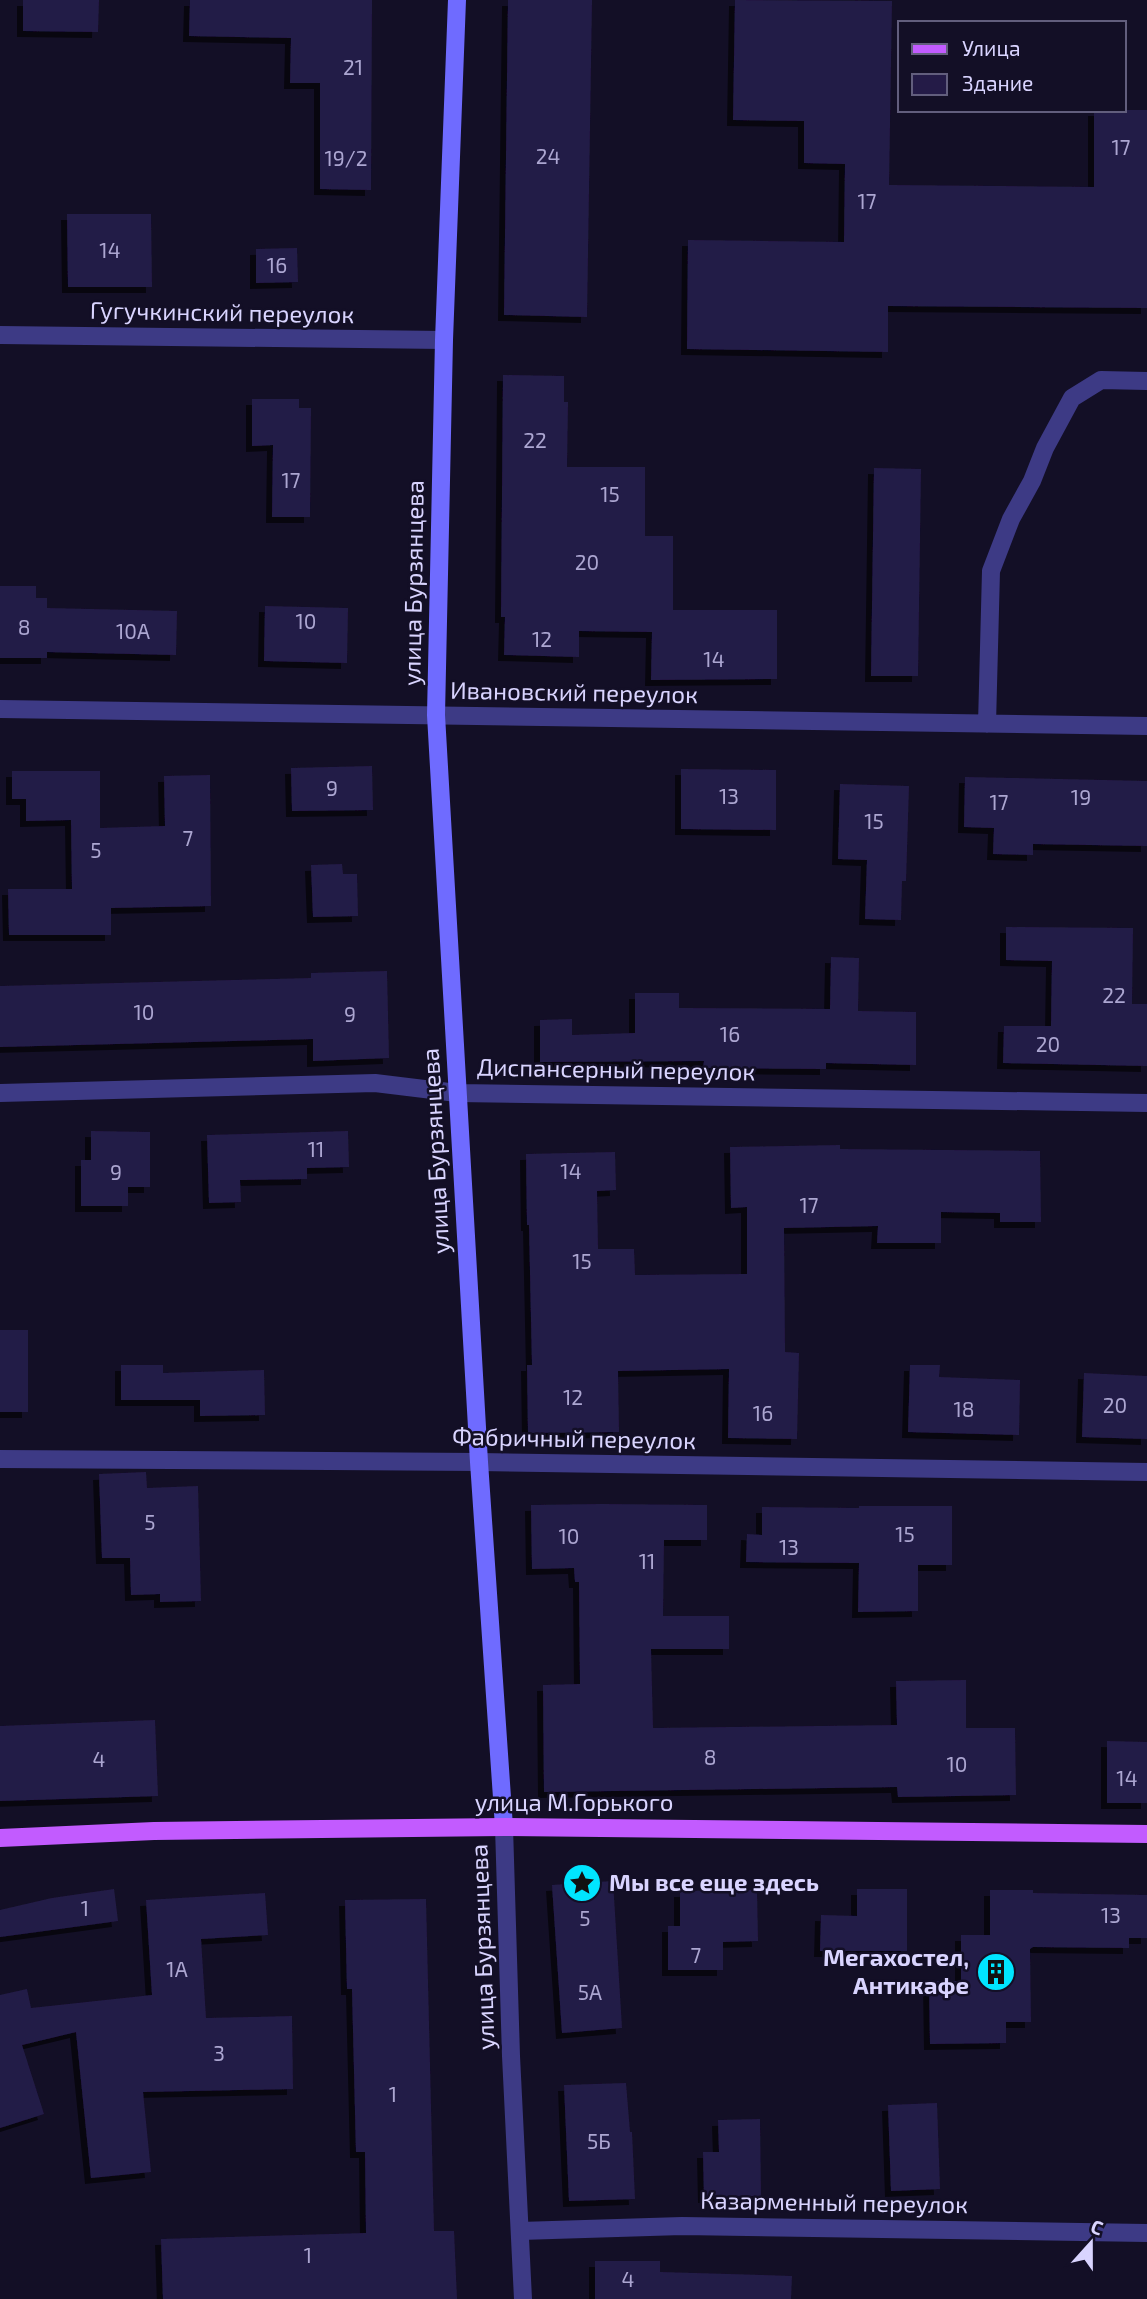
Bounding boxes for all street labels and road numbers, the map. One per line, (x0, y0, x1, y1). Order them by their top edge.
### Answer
street label: Гугучкинский переулок (90, 295, 355, 329)
street label: улица Бурзянцева (396, 480, 430, 686)
street label: Ивановский переулок (450, 675, 698, 709)
street label: улица Бурзянцева (415, 1047, 455, 1255)
street label: Диспансерный переулок (477, 1052, 756, 1086)
street label: Фабричный переулок (452, 1421, 696, 1455)
street label: улица М.Горького (475, 1787, 673, 1817)
street label: улица Бурзянцева (463, 1844, 501, 2050)
street label: Казарменный переулок (700, 2185, 968, 2219)

